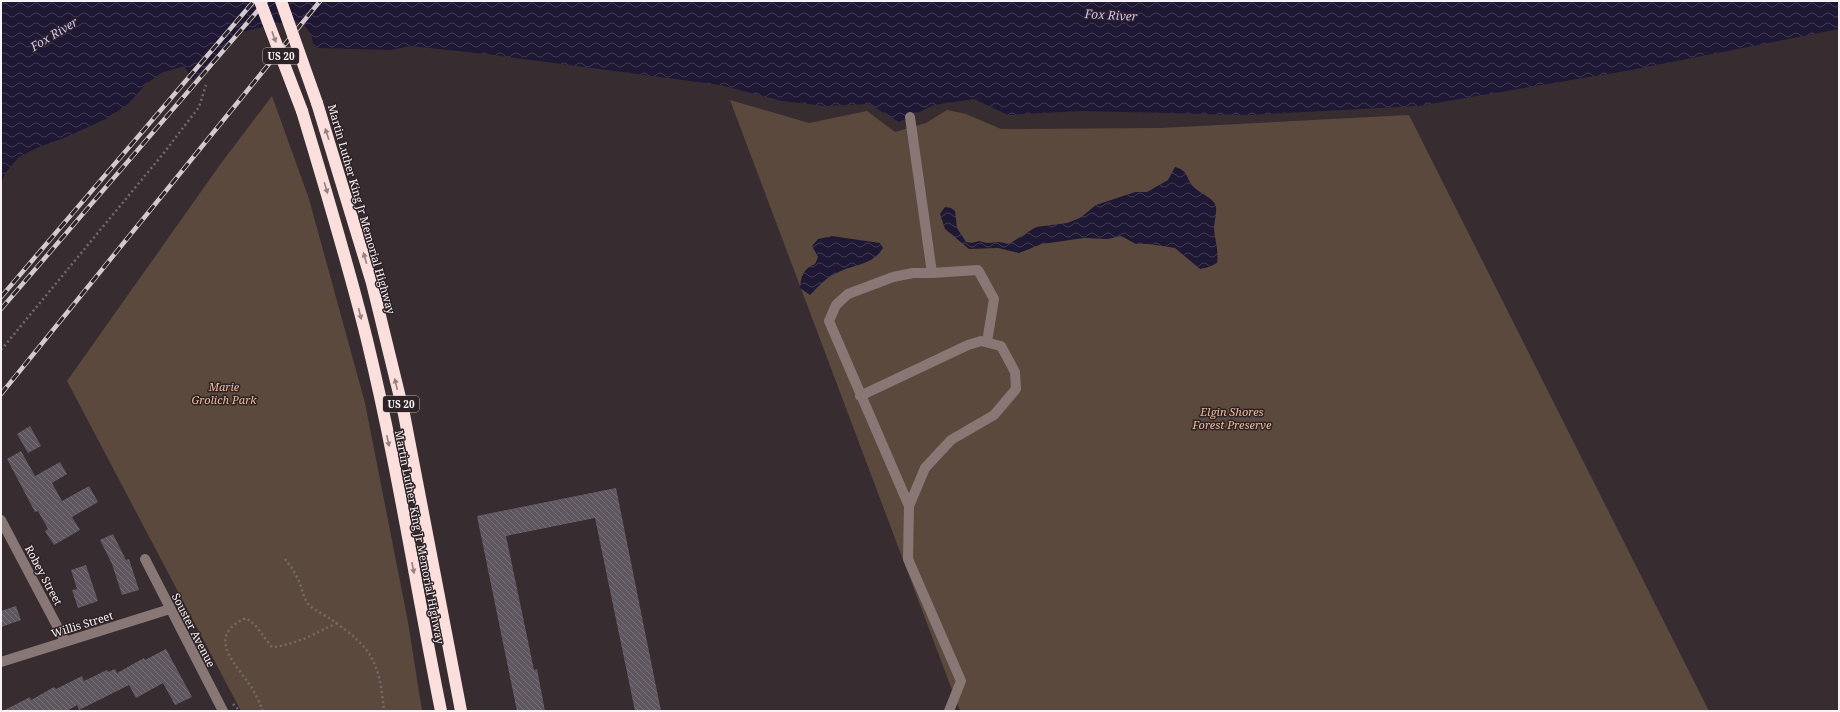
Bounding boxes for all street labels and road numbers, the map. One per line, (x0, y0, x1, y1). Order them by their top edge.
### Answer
road number: US 20 (263, 48, 299, 64)
street label: Martin Luther King Jr Memorial Highway (325, 102, 399, 316)
road number: US 20 (383, 396, 419, 412)
street label: Martin Luther King Jr Memorial Highway (392, 429, 448, 646)
street label: Robey Street (22, 542, 66, 608)
street label: Souster Avenue (169, 590, 219, 670)
street label: Willis Street (49, 607, 115, 641)

